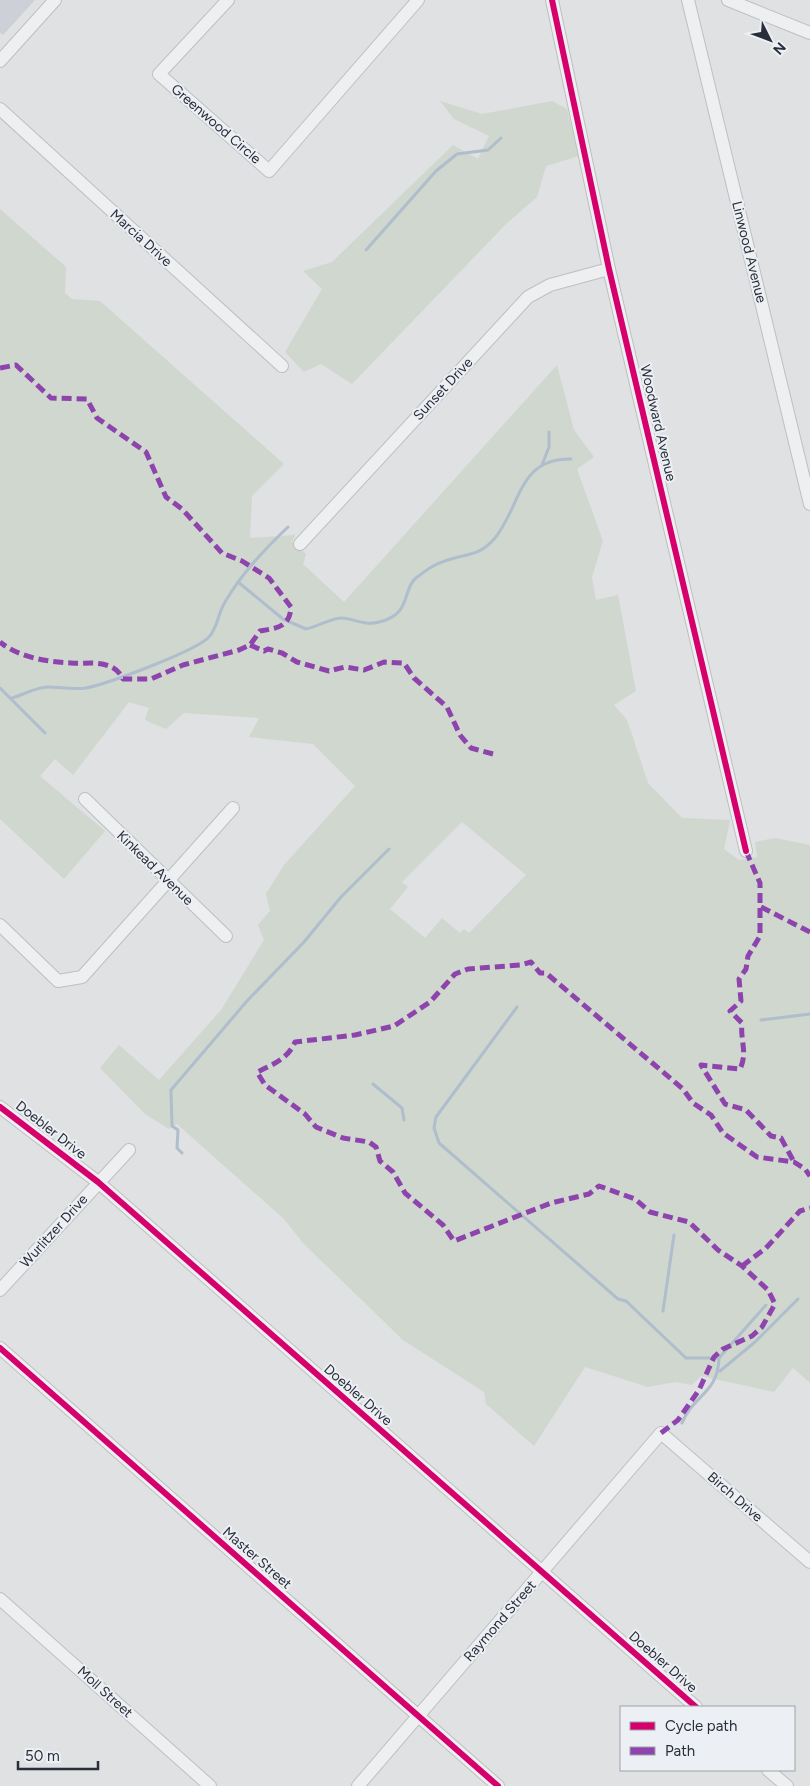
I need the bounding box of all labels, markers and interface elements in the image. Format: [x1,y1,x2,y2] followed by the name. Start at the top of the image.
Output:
[745,15,795,65] north arrow
[769,39,789,58] text: N
[168,80,265,168] street label: Greenwood Circle
[728,199,770,305] street label: Linwood Avenue
[107,206,176,270] street label: Marcia Drive
[410,354,477,424] street label: Sunset Drive
[636,363,680,483] street label: Woodward Avenue
[113,827,197,909] street label: Kinkead Avenue
[12,1097,90,1163] street label: Doebler Drive
[17,1191,92,1271] street label: Wurlitzer Drive
[320,1361,396,1429] street label: Doebler Drive
[704,1468,766,1526] street label: Birch Drive
[219,1523,295,1593] street label: Master Street
[460,1577,540,1665] street label: Raymond Street
[625,1628,701,1696] street label: Doebler Drive
[74,1663,136,1721] street label: Moll Street
[620,1706,795,1771] legend
[665,1717,737,1735] text: Cycle path
[18,1738,98,1770] scale bar
[665,1742,695,1760] text: Path
[25,1747,60,1765] text: 50 m

